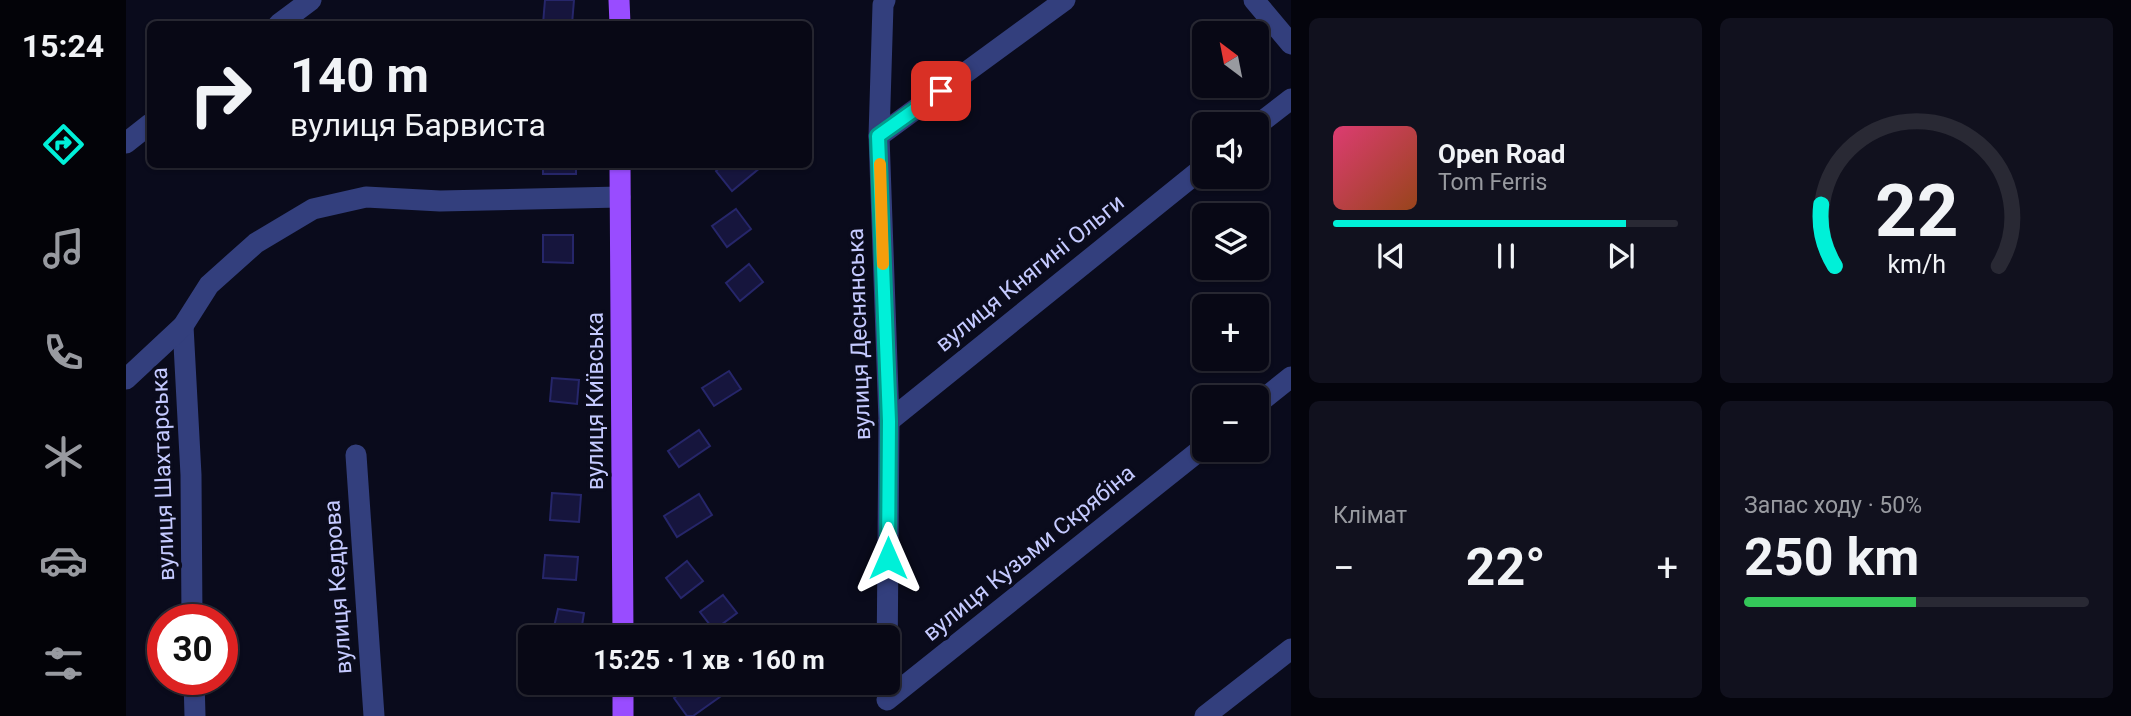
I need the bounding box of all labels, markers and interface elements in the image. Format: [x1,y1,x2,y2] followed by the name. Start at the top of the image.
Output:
[1192,21,1269,98] north arrow
[1192,21,1269,462] map controls
[22,27,104,65] text: 15:24
[290,47,429,104] text: 140 m
[175,49,266,140] icon: right
[911,61,971,121] pin
[922,72,960,110] icon: arrive
[290,106,546,144] text: вулиця Барвиста
[1192,112,1269,189] button: sound
[39,120,88,169] icon: directions
[1438,139,1566,169] text: Open Road
[1438,169,1547,196] text: Tom Ferris
[1875,169,1958,255] text: 22
[930,189,1130,357] street label: вулиця Княгині Ольги
[1192,203,1269,280] button: layers
[39,224,88,273] icon: music
[842,227,876,441] street label: вулиця Деснянська
[1372,237,1410,275] icon: previous
[1487,237,1525,275] icon: pause
[1602,237,1640,275] icon: next
[1887,250,1946,279] text: km/h
[1192,294,1269,371] button: +
[582,312,609,490] street label: вулиця Київська
[39,328,88,377] icon: phone
[146,367,180,581] street label: вулиця Шахтарська
[1192,385,1269,462] button: −
[39,432,88,481] icon: climate
[918,459,1140,647] street label: вулиця Кузьми Скрябіна
[1744,492,1922,519] text: Запас ходу · 50%
[318,499,358,675] street label: вулиця Кедрова
[1333,502,1407,529] text: Клімат
[851,521,925,595] position arrow
[1744,527,1919,588] text: 250 km
[39,536,88,585] icon: car
[1466,537,1546,598] text: 22°
[1333,546,1355,590] text: −
[1656,546,1678,590] text: +
[147,604,238,695] speed limit sign: 30
[39,639,88,688] icon: filters
[593,645,825,675] text: 15:25 · 1 хв · 160 m

